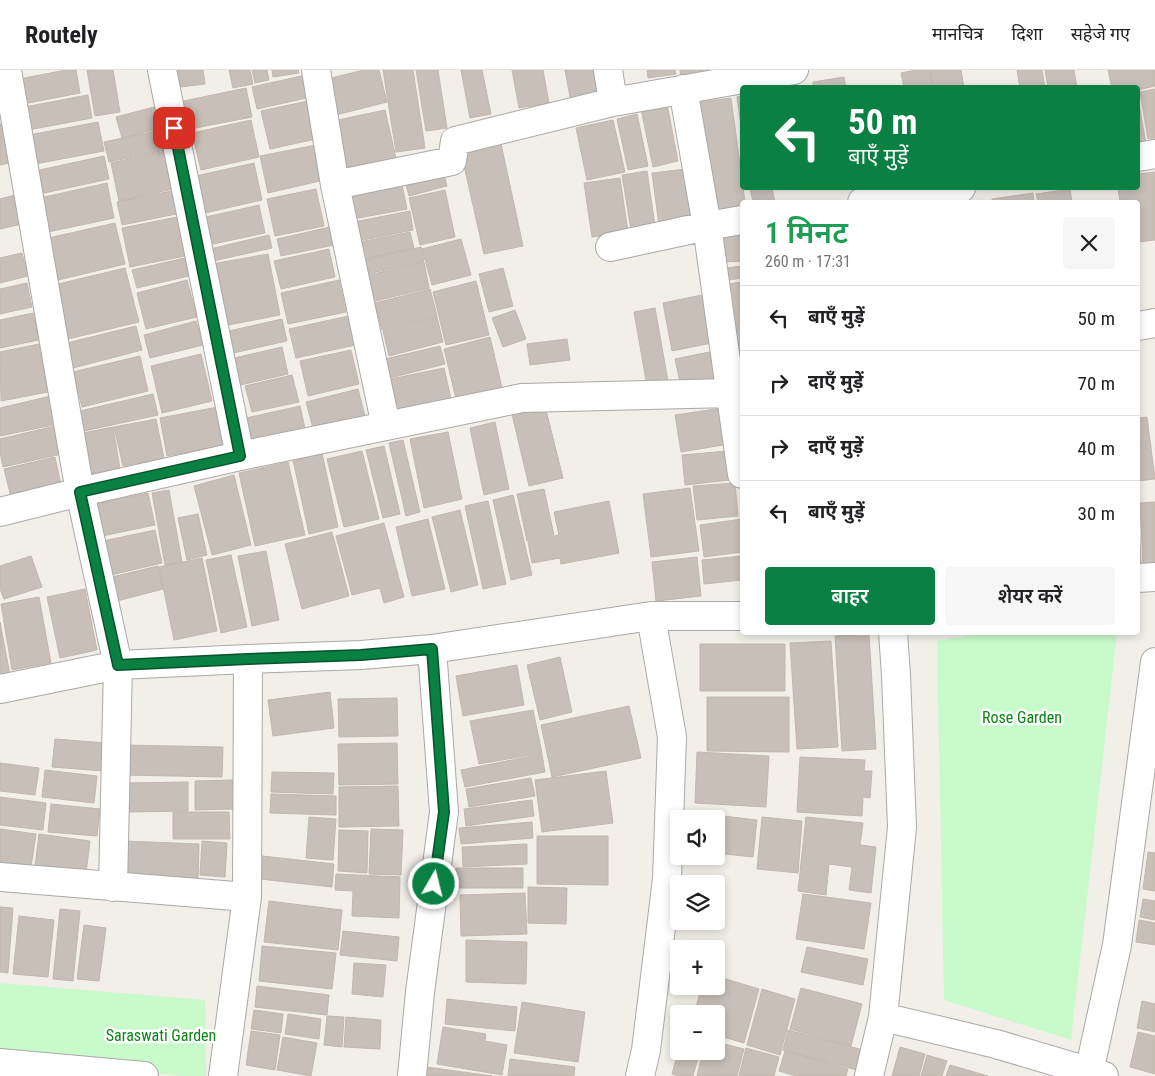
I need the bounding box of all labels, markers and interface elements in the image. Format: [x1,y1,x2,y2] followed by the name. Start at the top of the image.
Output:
[25,21,98,49] text: Routely
[932,23,984,44] text: मानचित्र
[1012,23,1043,44] text: दिशा
[1071,23,1130,44] text: सहेजे गए
[848,102,917,143] text: 50 m
[765,105,830,170] icon: left
[153,107,195,149] pin
[160,114,188,142] icon: arrive
[848,144,908,169] text: बाएँ मुड़ें
[765,215,848,250] text: 1 मिनट
[1063,217,1115,269] button: close
[765,252,851,271] text: 260 m · 17:31
[765,304,793,332] icon: left
[808,305,864,328] text: बाएँ मुड़ें
[1078,307,1115,330] text: 50 m
[765,369,793,397] icon: right
[808,370,863,393] text: दाएँ मुड़ें
[1078,372,1115,395] text: 70 m
[765,434,793,462] icon: right
[808,435,863,458] text: दाएँ मुड़ें
[1078,437,1115,460] text: 40 m
[765,499,793,527] icon: left
[808,500,864,523] text: बाएँ मुड़ें
[1078,502,1115,525] text: 30 m
[765,567,935,625] button: बाहर
[945,567,1115,625] button: शेयर करें
[982,708,1062,727] park label: Rose Garden
[670,810,725,1060] map controls
[670,810,725,865] button: sound
[407,857,459,909] position arrow
[670,875,725,930] button: layers
[670,940,725,995] button: +
[670,1005,725,1060] button: −
[106,1026,216,1045] park label: Saraswati Garden

